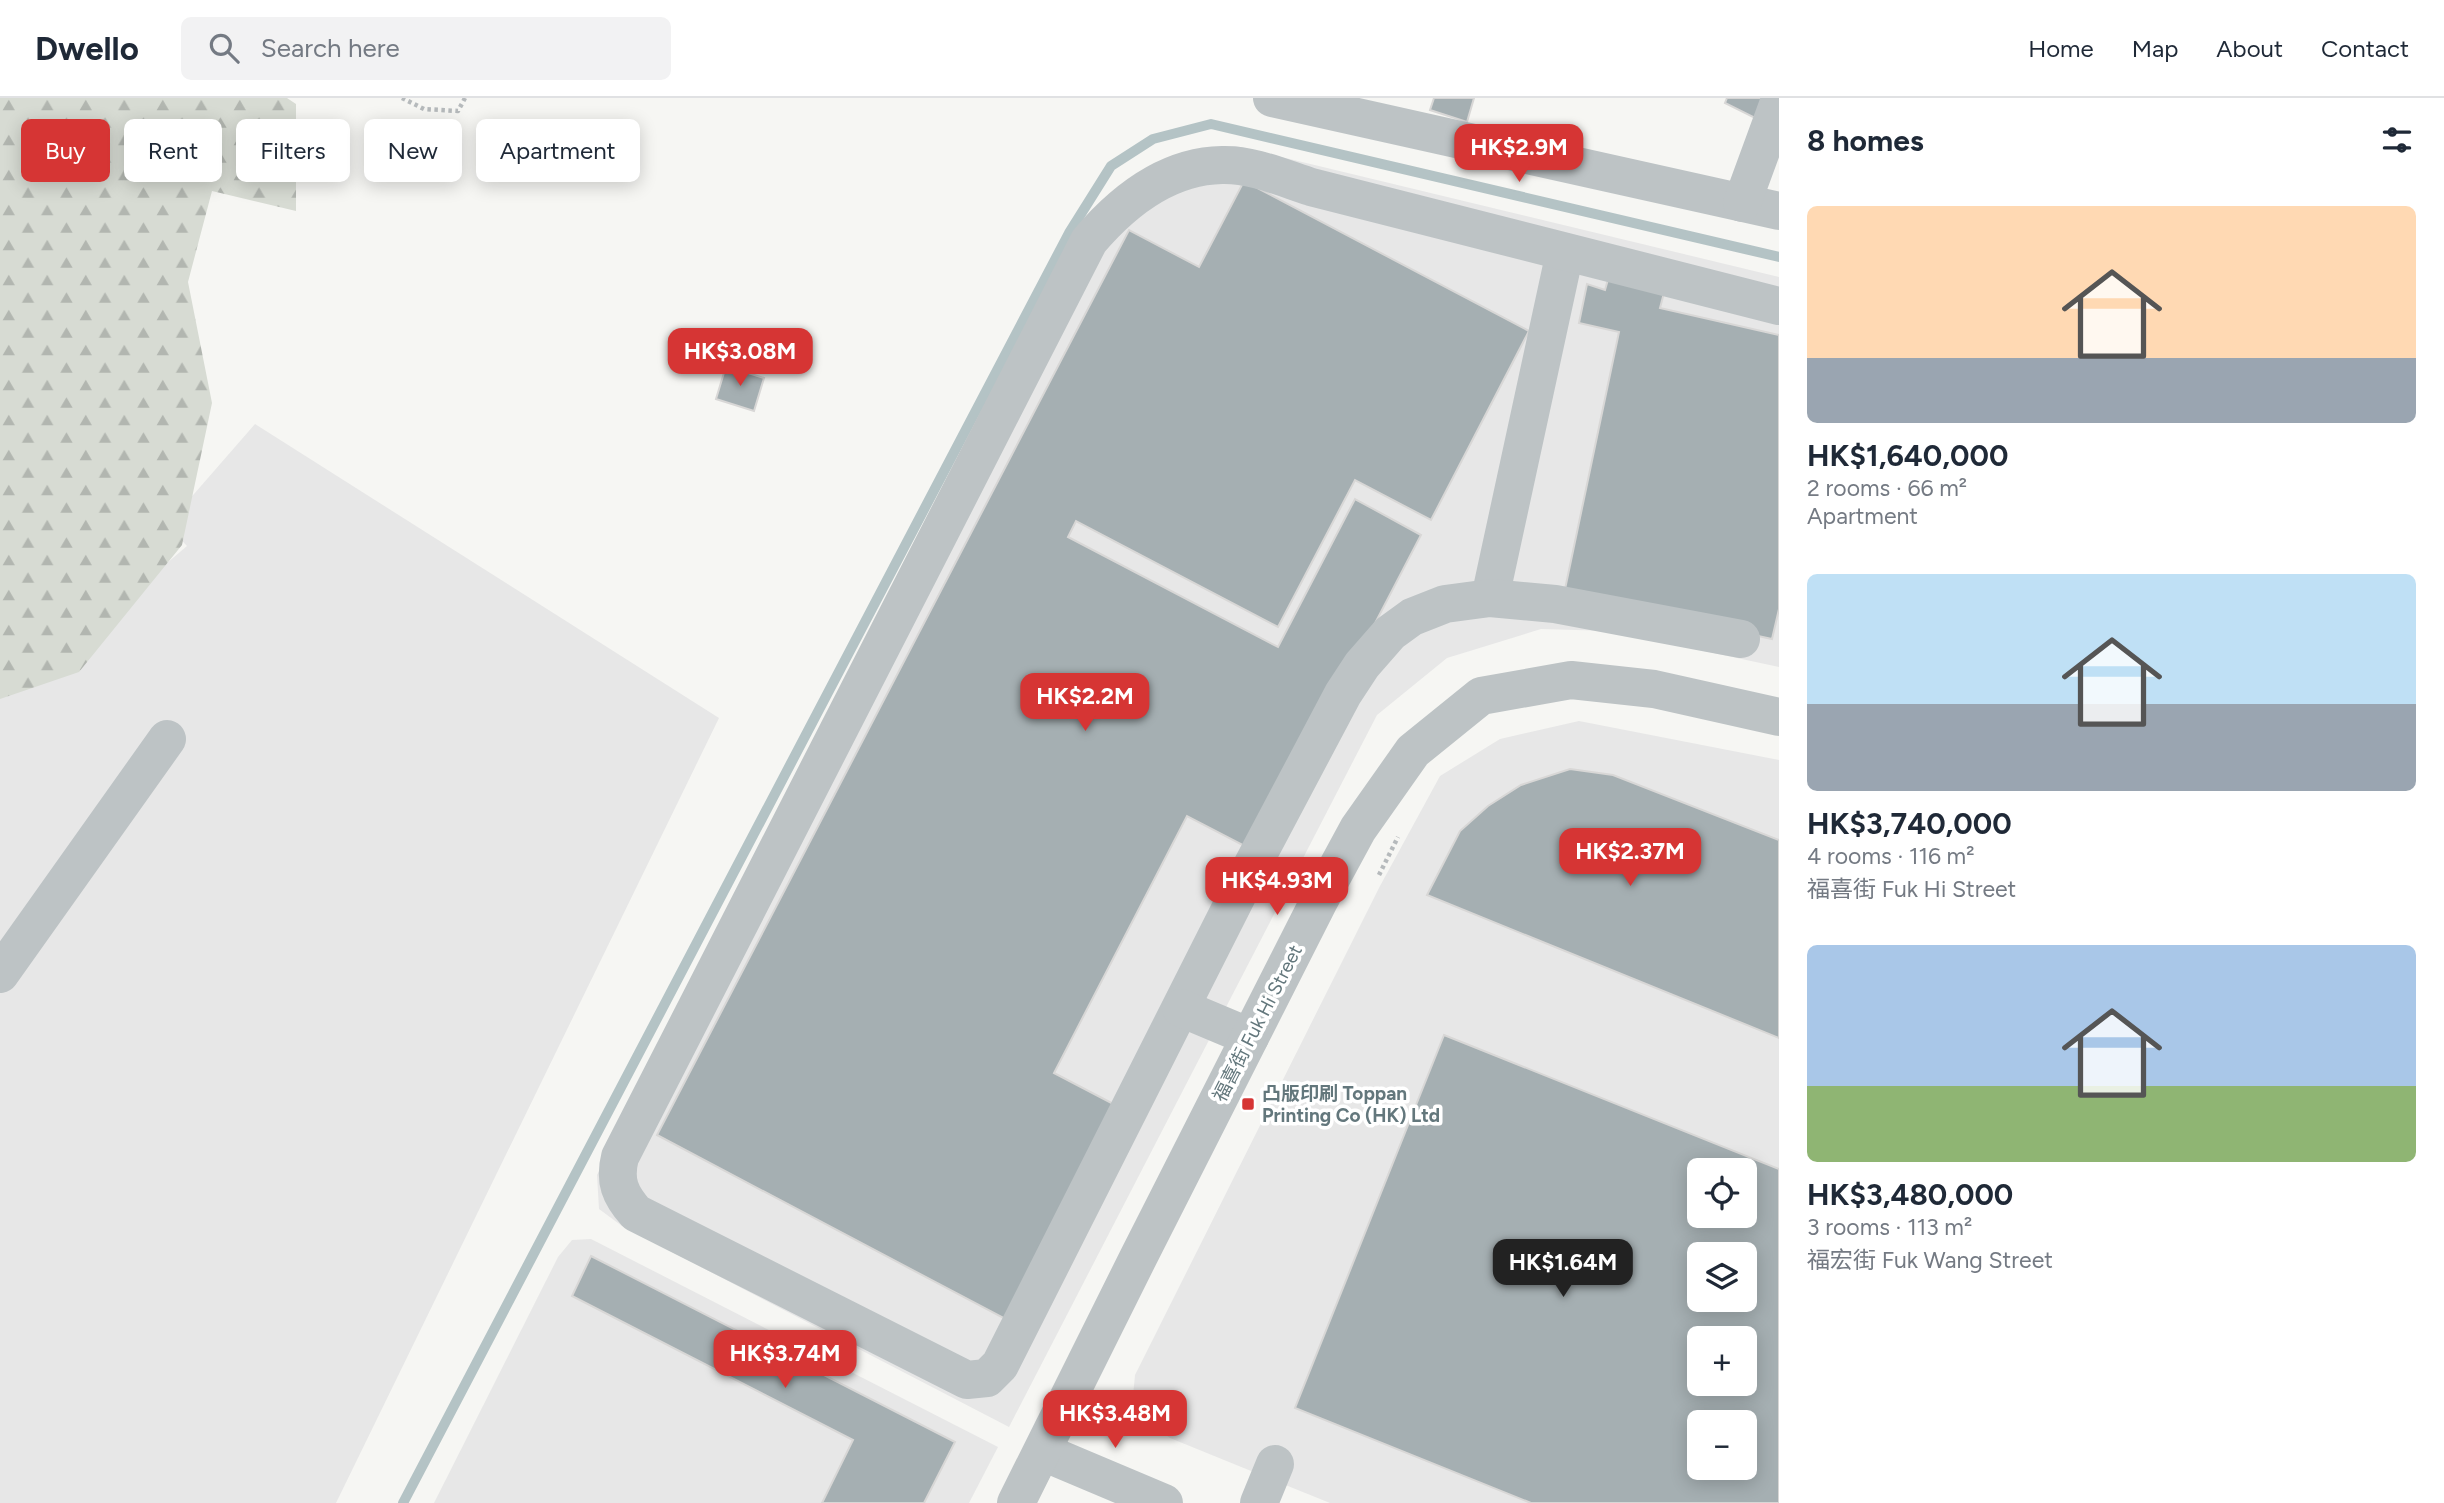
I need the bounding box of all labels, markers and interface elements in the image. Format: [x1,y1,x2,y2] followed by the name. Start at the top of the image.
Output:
[181,17,671,80] search box
[35,29,139,68] text: Dwello
[205,29,243,67] icon: search
[261,32,400,64] text: Search here
[2028,34,2094,63] text: Home
[2132,34,2178,63] text: Map
[2216,34,2283,63] text: About
[2321,34,2409,63] text: Contact
[21,119,110,182] chip: Buy
[124,119,222,182] chip: Rent
[236,119,350,182] chip: Filters
[364,119,462,182] chip: New
[476,119,640,182] chip: Apartment
[2378,121,2416,159] icon: filters
[1807,122,1924,159] text: 8 homes
[1454,125,1584,184] pin: HK$2.9M
[1470,133,1568,161] text: HK$2.9M
[2049,251,2175,377] icon: home
[668,328,812,388] pin: HK$3.08M
[684,337,796,365] text: HK$3.08M
[1807,437,2008,474] text: HK$1,640,000
[1807,474,1967,502] text: 2 rooms · 66 m²
[1807,502,1918,530] text: Apartment
[2049,619,2175,745] icon: home
[1020,674,1150,733] pin: HK$2.2M
[1036,682,1134,710] text: HK$2.2M
[1807,805,2012,842] text: HK$3,740,000
[1558,828,1702,888] pin: HK$2.37M
[1575,837,1685,865] text: HK$2.37M
[1807,842,1975,870] text: 4 rooms · 116 m²
[1205,858,1349,917] pin: HK$4.93M
[1221,866,1333,894] text: HK$4.93M
[1807,875,2016,903] text: 福喜街 Fuk Hi Street
[1208,941,1307,1105] street label: 福喜街 Fuk Hi Street
[2049,990,2175,1116] icon: home
[1262,1082,1440,1127] place label: 凸版印刷 Toppan Printing Co (HK) Ltd
[1240,1096,1256,1112] marker: 凸版印刷 Toppan Printing Co (HK) Ltd
[1687,1158,1757,1480] map controls
[1687,1158,1757,1228] button: locate
[1807,1176,2013,1213] text: HK$3,480,000
[1807,1213,1972,1241] text: 3 rooms · 113 m²
[1491,1240,1635,1299] pin: HK$1.64M
[1687,1242,1757,1312] button: layers
[1807,1246,2053,1274] text: 福宏街 Fuk Wang Street
[1509,1248,1617,1276] text: HK$1.64M
[1687,1326,1757,1396] button: +
[713,1330,857,1390] pin: HK$3.74M
[730,1339,840,1367] text: HK$3.74M
[1043,1390,1187,1450] pin: HK$3.48M
[1059,1399,1171,1427] text: HK$3.48M
[1687,1410,1757,1480] button: −

